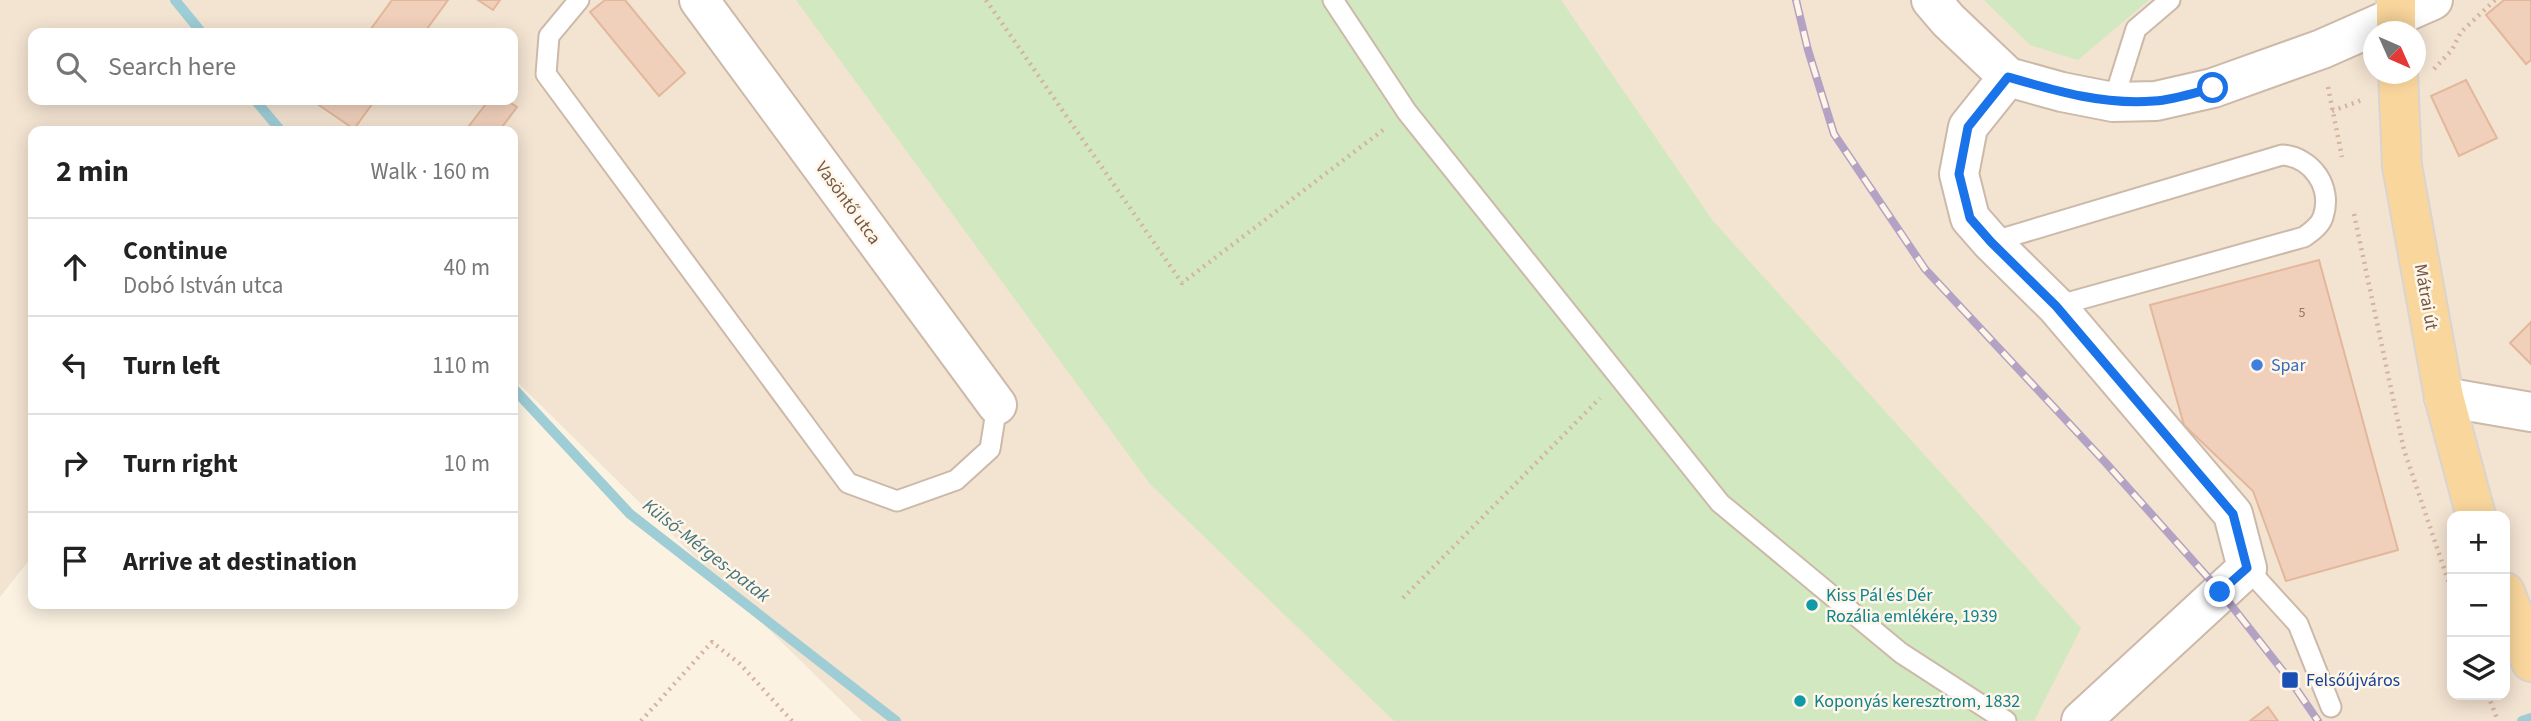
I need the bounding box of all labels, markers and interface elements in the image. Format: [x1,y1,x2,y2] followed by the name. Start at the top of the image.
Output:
[2363,21,2426,84] north arrow
[28,28,518,105] search box
[52,48,90,86] icon: search
[108,48,236,85] text: Search here
[2197,72,2228,103] route start
[56,150,129,193] text: 2 min
[371,155,490,188] text: Walk · 160 m
[809,156,887,250] street label: Vasöntő utca
[123,232,228,269] text: Continue
[56,248,94,286] icon: ahead
[443,251,490,284] text: 40 m
[2408,262,2444,332] street label: Mátrai út
[123,269,283,302] text: Dobó István utca
[2299,303,2306,323] house number: 5
[56,346,94,384] icon: left
[123,347,220,384] text: Turn left
[432,349,490,382] text: 110 m
[2271,353,2306,378] place label: Spar
[2249,357,2265,373] marker: Spar
[56,444,94,482] icon: right
[123,445,238,482] text: Turn right
[443,447,490,480] text: 10 m
[637,493,776,610] water label: Külső-Mérges-patak
[2447,511,2510,700] map controls
[2447,511,2510,574] button: +
[56,542,94,580] icon: arrive
[123,543,357,580] text: Arrive at destination
[2447,574,2510,637] button: −
[2204,576,2235,607] route end
[1826,583,1998,629] place label: Kiss Pál és Dér Rozália emlékére, 1939
[1804,597,1820,613] marker: Kiss Pál és Dér Rozália emlékére, 1939
[2447,637,2510,700] button: layers
[2306,668,2400,693] place label: Felsőújváros
[2280,670,2300,690] marker: Felsőújváros
[1814,689,2020,714] place label: Koponyás keresztrom, 1832
[1792,693,1808,709] marker: Koponyás keresztrom, 1832

